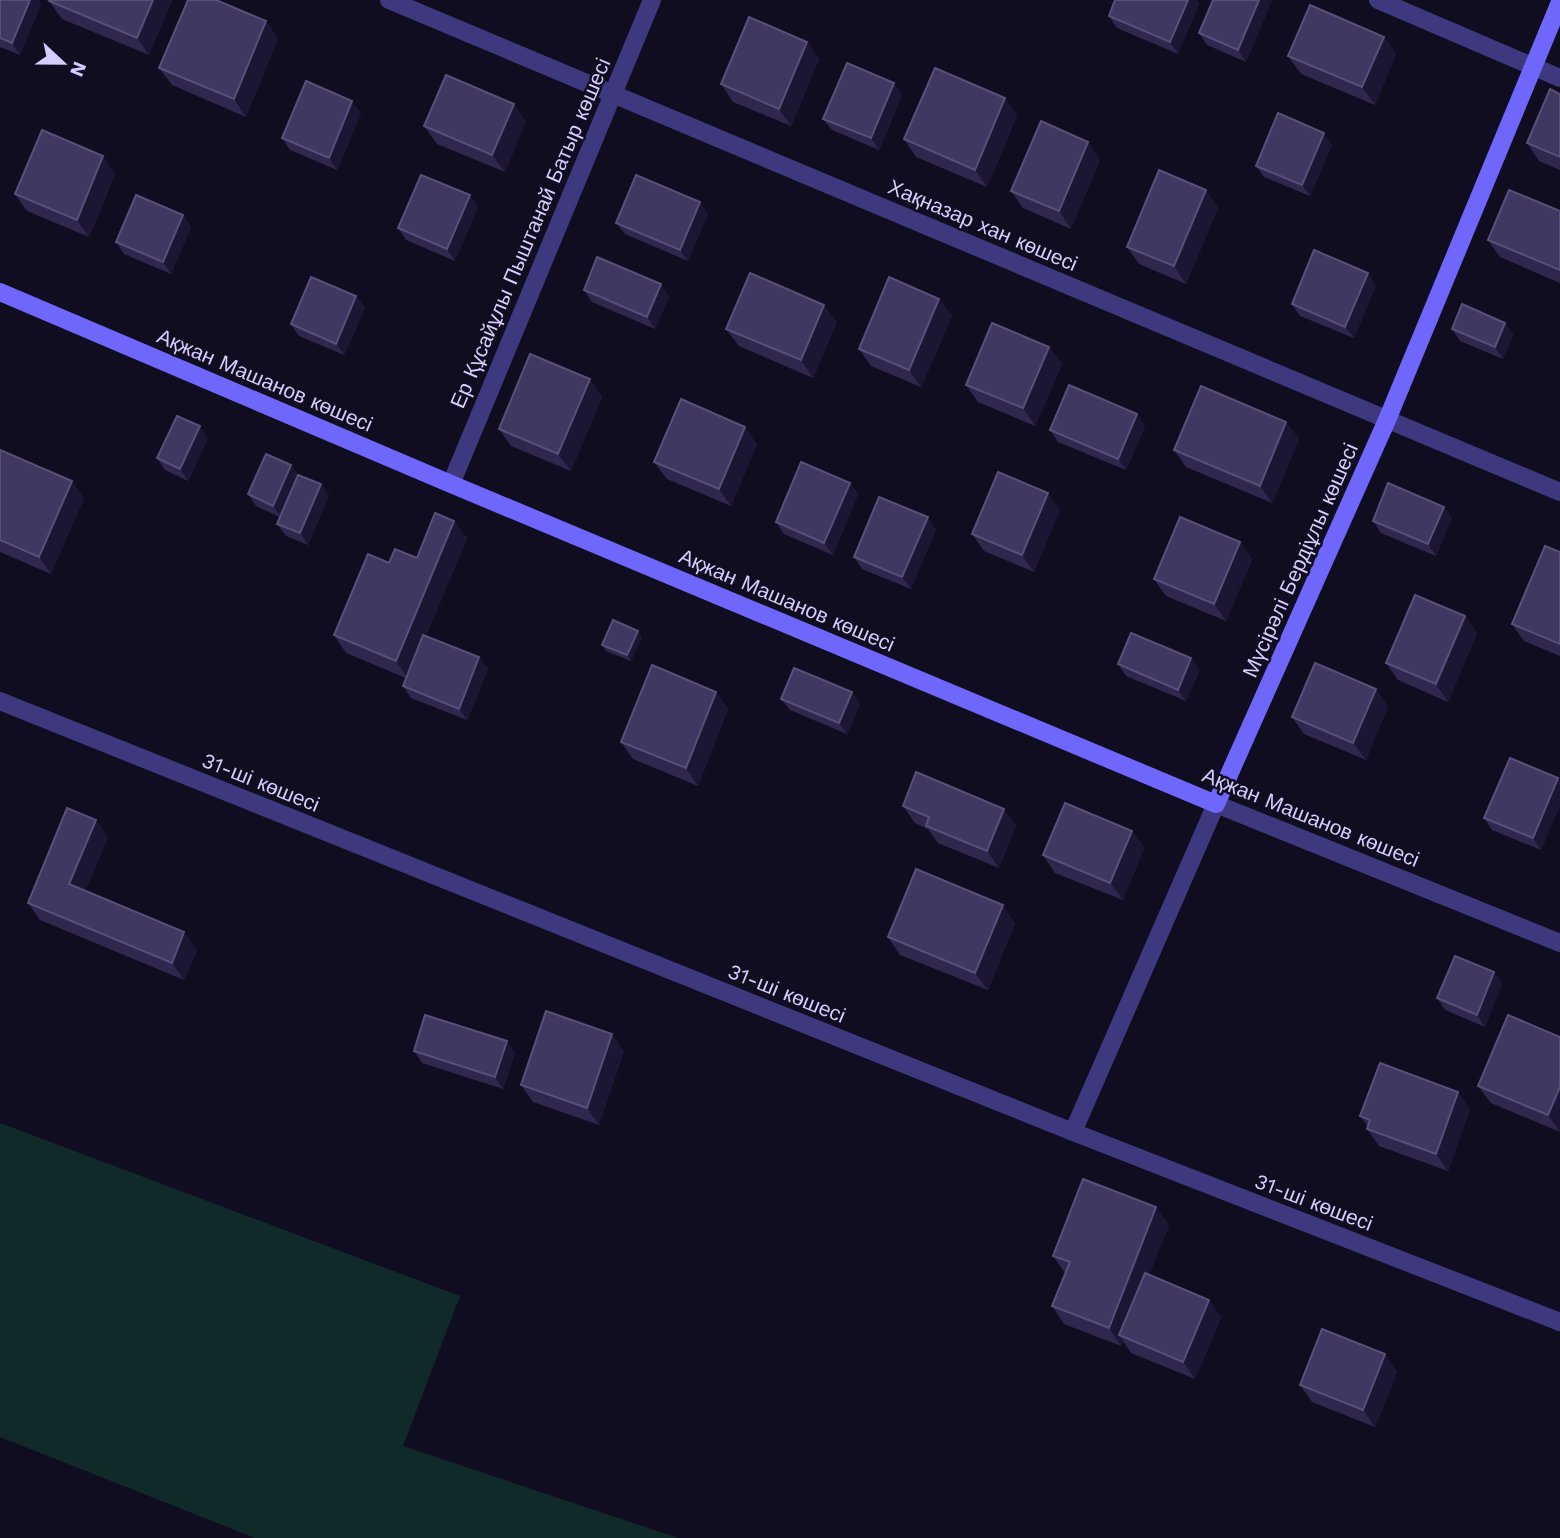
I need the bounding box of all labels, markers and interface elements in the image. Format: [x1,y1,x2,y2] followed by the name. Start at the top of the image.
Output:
[28,28,98,98] north arrow
[445,54,615,412] street label: Ер Құсайұлы Пыштанай Батыр көшесі
[65,58,92,80] text: N
[885,174,1081,276] street label: Хақназар хан көшесі
[153,323,377,437] street label: Ақжан Машанов көшесі
[1237,439,1363,681] street label: Мүсірәлі Бердіұлы көшесі
[675,543,899,657] street label: Ақжан Машанов көшесі
[199,747,323,817] street label: 31-ші көшесі
[1199,762,1423,872] street label: Ақжан Машанов көшесі
[725,958,849,1028] street label: 31-ші көшесі
[1251,1168,1377,1236] street label: 31-ші көшесі

